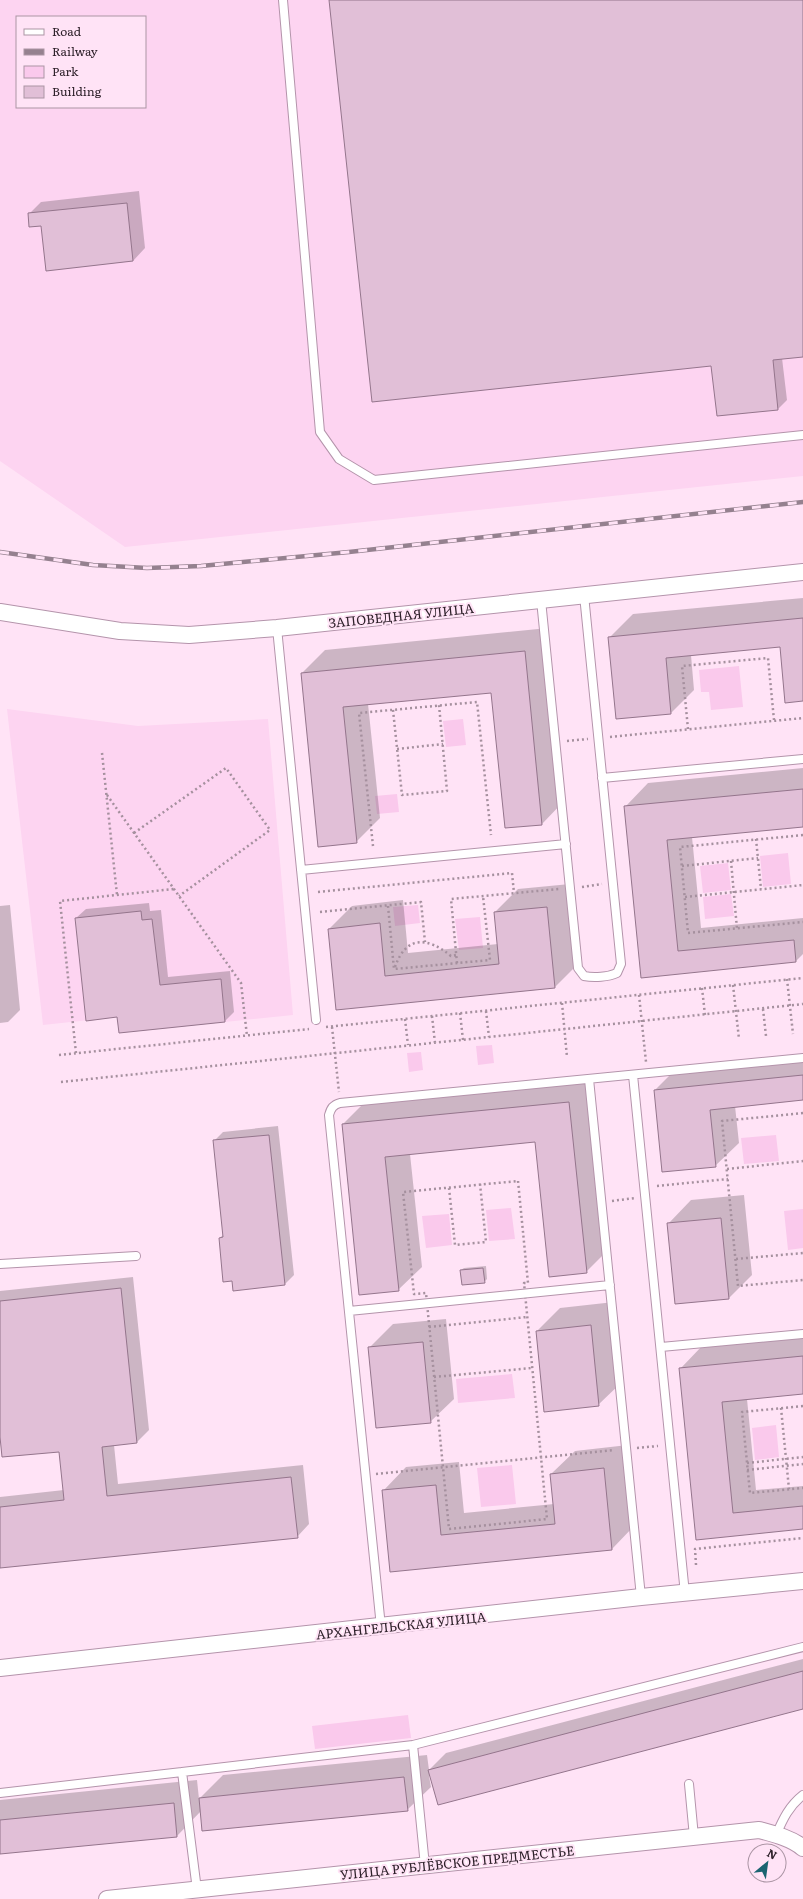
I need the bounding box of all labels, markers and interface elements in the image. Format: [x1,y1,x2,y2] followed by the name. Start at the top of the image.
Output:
[16,16,146,108] legend
[52,22,82,40] text: Road
[52,42,98,60] text: Railway
[52,62,79,80] text: Park
[52,82,102,100] text: Building
[327,598,475,632] street label: ЗАПОВЕДНАЯ УЛИЦА
[315,1607,487,1643] street label: АРХАНГЕЛЬСКАЯ УЛИЦА
[339,1840,575,1884] street label: УЛИЦА РУБЛЁВСКОЕ ПРЕДМЕСТЬЕ
[747,1843,787,1883] north arrow
[764,1844,780,1863] text: N

